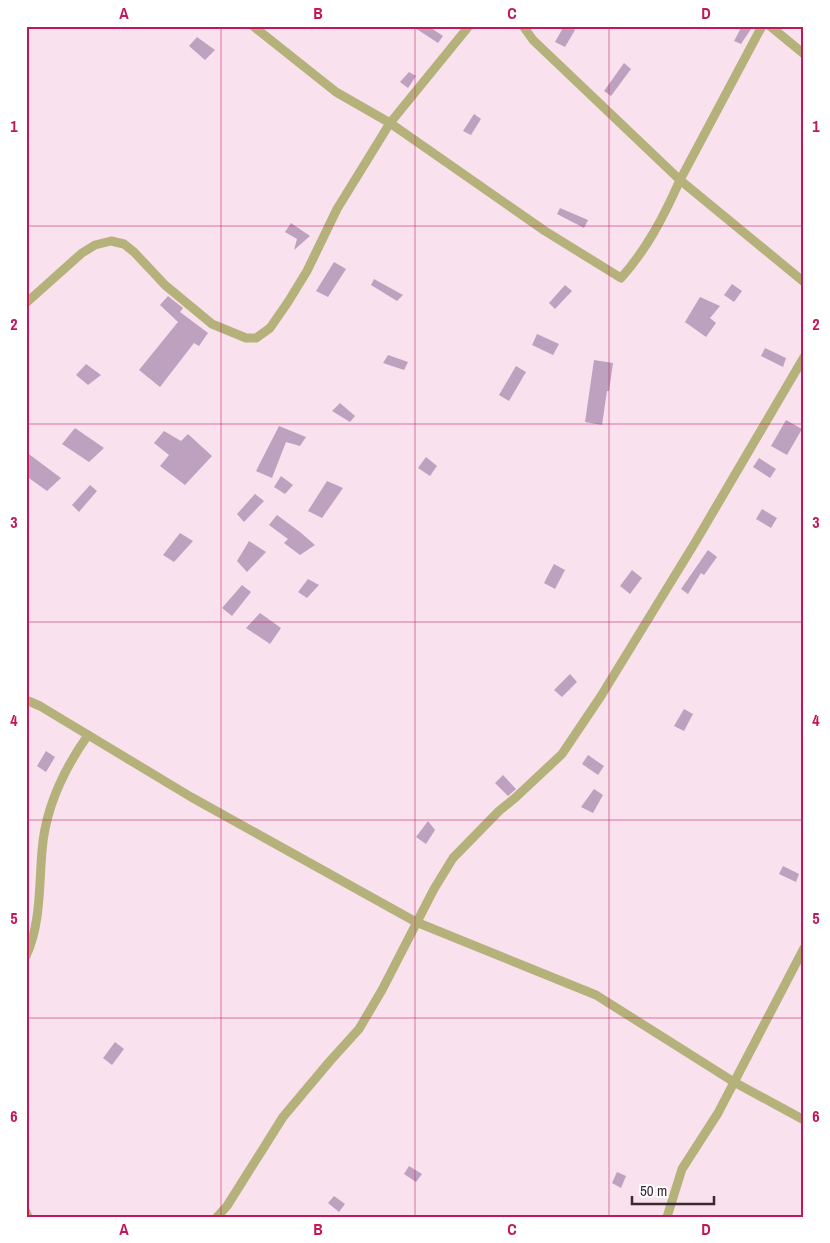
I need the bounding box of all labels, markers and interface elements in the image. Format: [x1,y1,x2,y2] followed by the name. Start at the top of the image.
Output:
[119,2,129,24] text: A
[313,2,323,24] text: B
[507,2,517,24] text: C
[701,2,711,24] text: D
[10,115,18,137] text: 1
[812,115,820,137] text: 1
[10,313,18,335] text: 2
[812,313,820,335] text: 2
[10,511,18,533] text: 3
[812,511,820,533] text: 3
[10,709,18,731] text: 4
[812,709,820,731] text: 4
[10,907,18,929] text: 5
[812,907,820,929] text: 5
[10,1105,18,1127] text: 6
[812,1105,820,1127] text: 6
[632,1173,715,1205] scale bar
[640,1180,667,1201] text: 50 m
[119,1218,129,1240] text: A
[313,1218,323,1240] text: B
[507,1218,517,1240] text: C
[701,1218,711,1240] text: D

